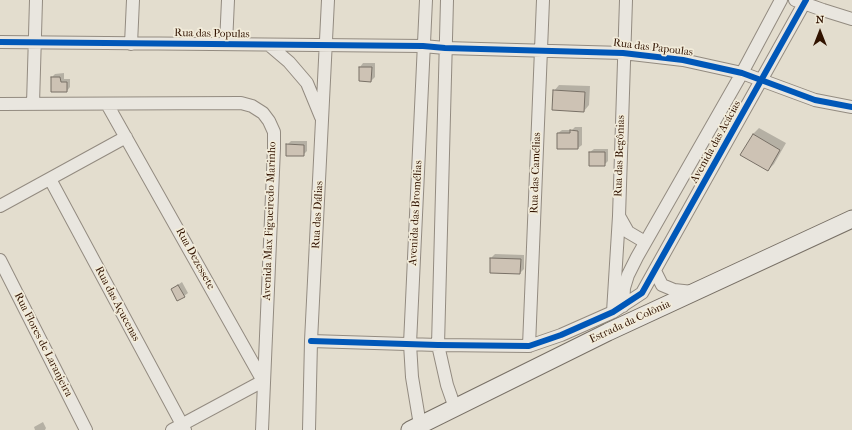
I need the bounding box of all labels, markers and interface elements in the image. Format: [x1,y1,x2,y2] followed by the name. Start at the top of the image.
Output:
[800,12,840,52] north arrow
[816,13,824,26] text: N
[174,27,250,41] street label: Rua das Populas
[612,37,694,59] street label: Rua das Papoulas
[688,98,744,186] street label: Avenida das Acácias
[612,115,628,197] street label: Rua das Begônias
[528,132,544,214] street label: Rua das Camélias
[261,141,279,301] street label: Avenida Max Figueiredo Marinho
[407,160,425,266] street label: Avenida das Bromélias
[310,181,326,249] street label: Rua das Dálias
[173,226,217,292] street label: Rua Dezessete
[92,264,142,344] street label: Rua das Açucenas
[11,291,75,399] street label: Rua Flores de Laranjeira
[588,298,672,346] street label: Estrada da Colônia

